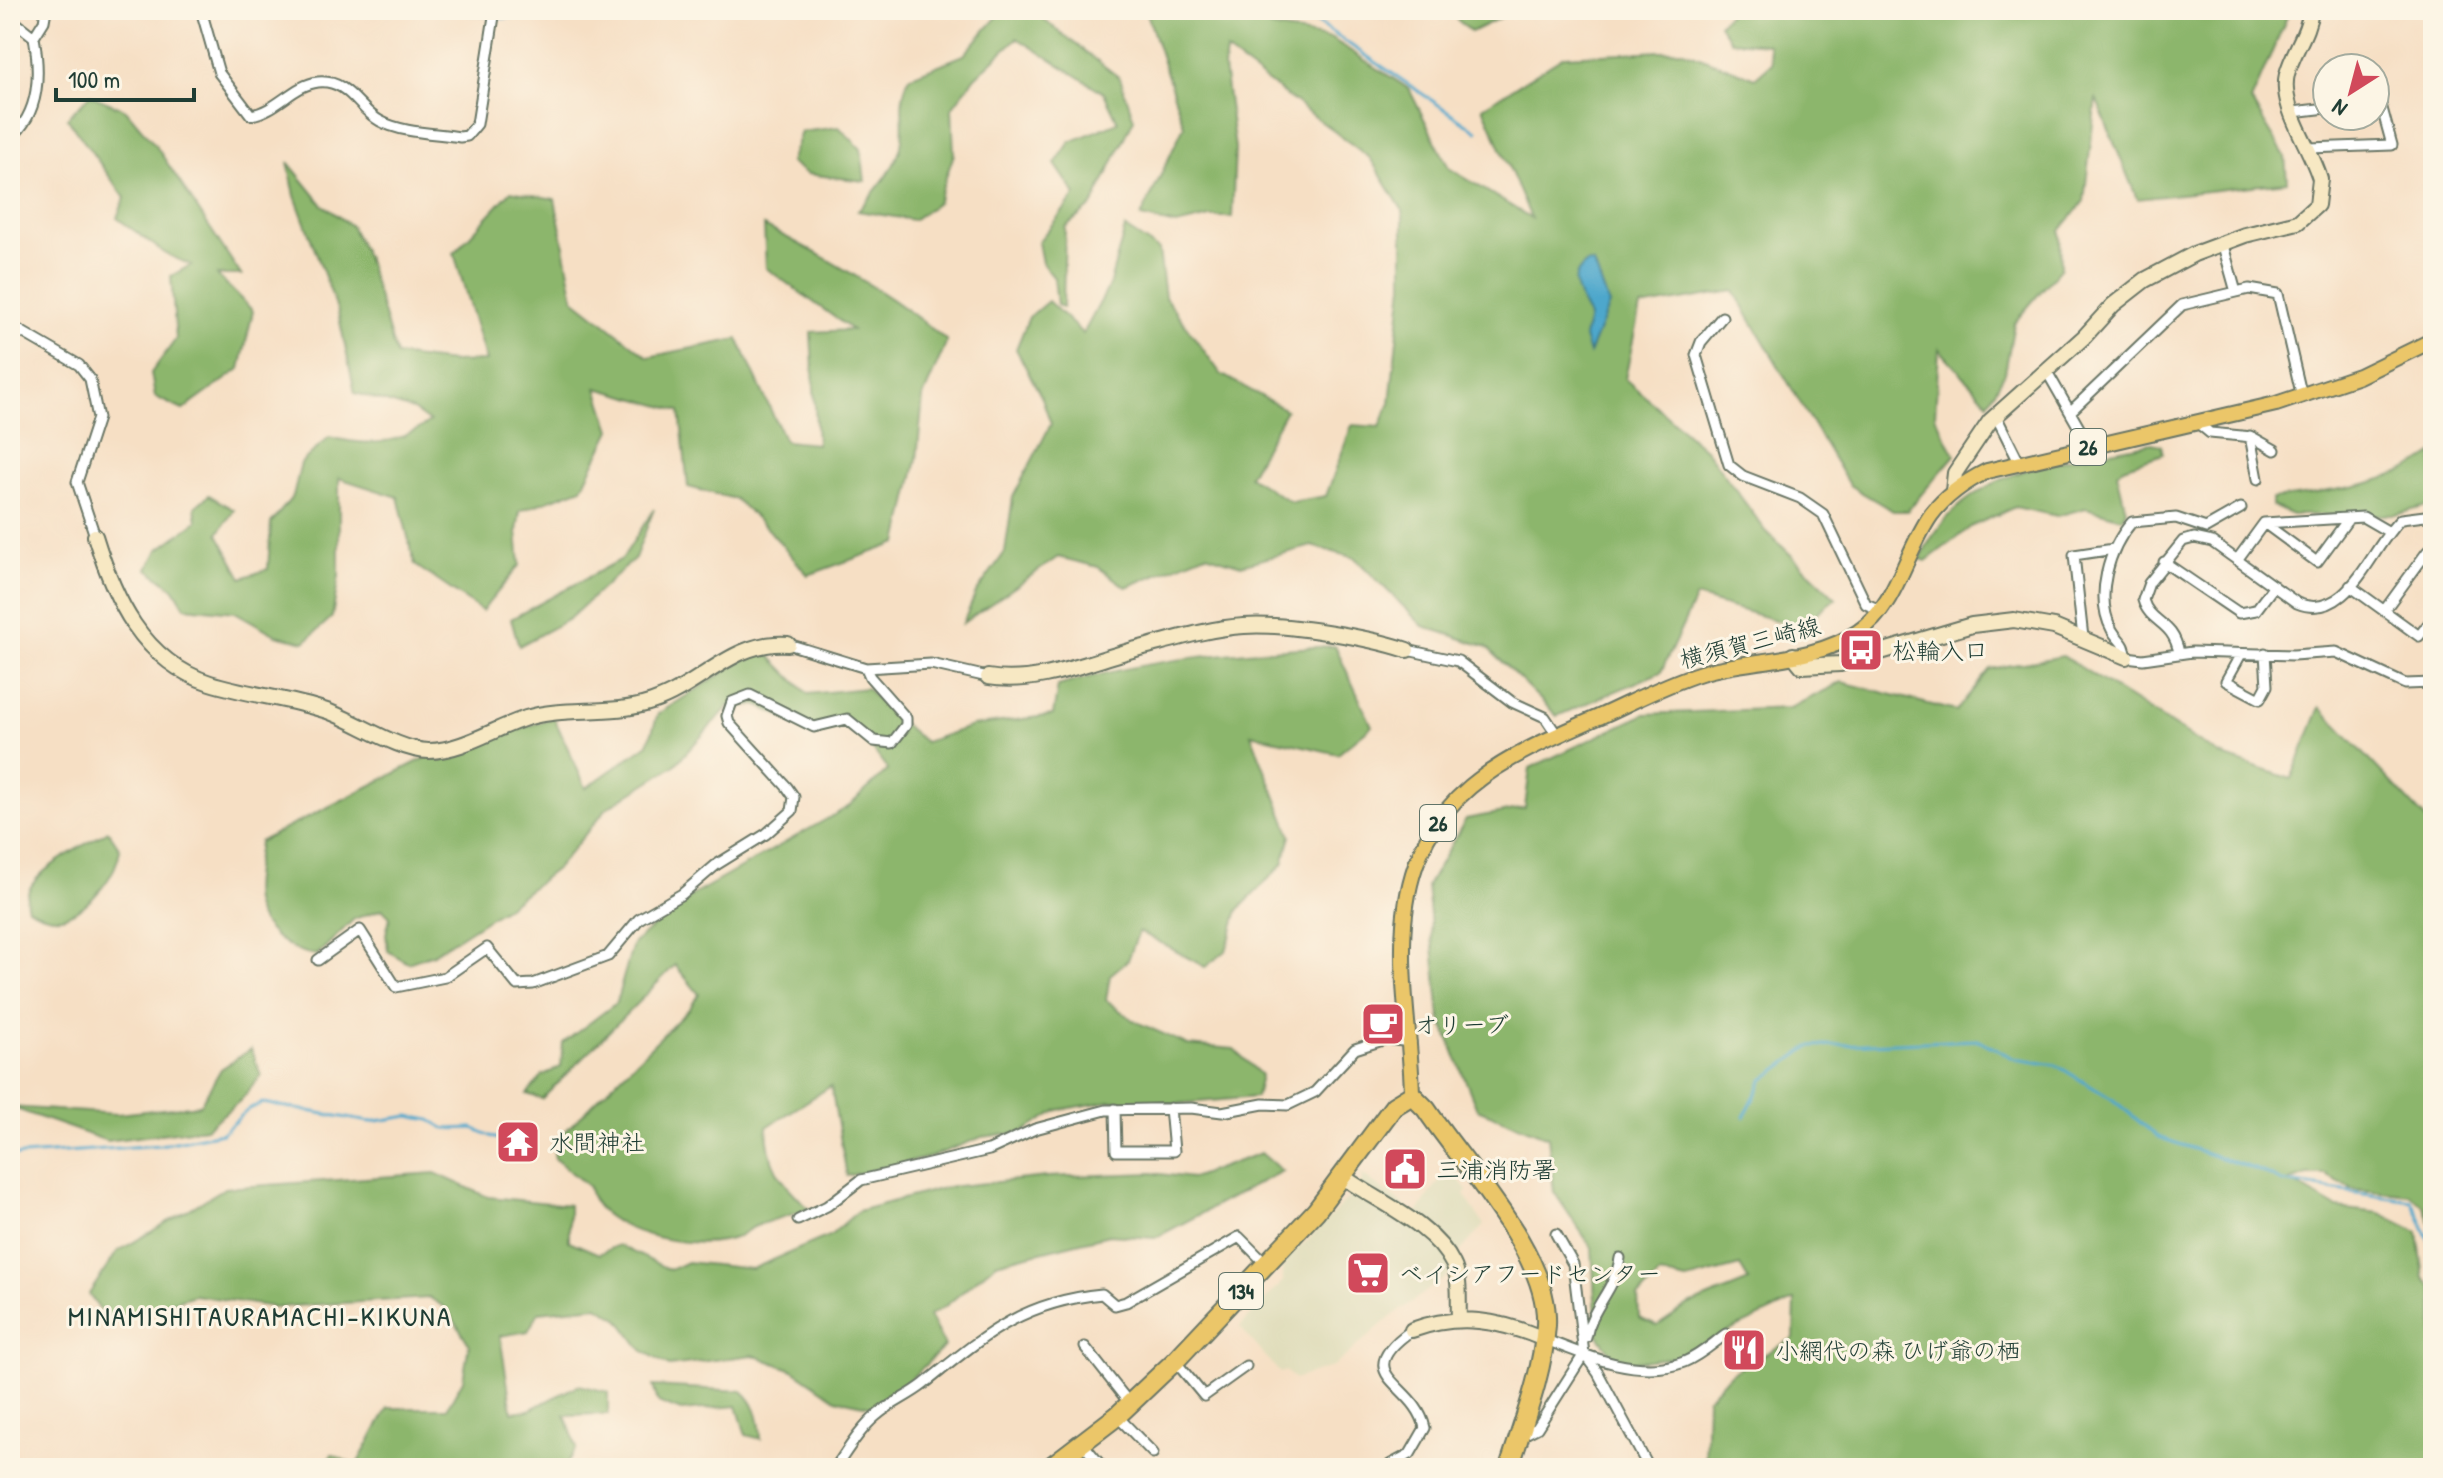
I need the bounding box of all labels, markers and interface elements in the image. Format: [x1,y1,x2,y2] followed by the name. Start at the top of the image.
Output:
[56,52,194,102] scale bar
[2311,52,2391,132] north arrow
[68,63,120,95] text: 100 m
[2325,92,2353,124] text: N
[2070,429,2106,465] road number: 26
[1676,609,1824,675] street label: 横須賀三崎線
[1837,626,1885,674] bus stop icon: 松輪入口
[1892,634,1988,666] place label: 松輪入口
[1420,805,1456,841] road number: 26
[1359,1000,1407,1048] cafe icon: オリーブ
[1414,1008,1509,1040] place label: オリーブ
[494,1118,542,1166] temple icon: 水間神社
[549,1126,645,1158] place label: 水間神社
[1381,1145,1429,1193] public building icon: 三浦消防署
[1436,1153,1556,1185] place label: 三浦消防署
[1344,1249,1392,1297] supermarket icon: ベイシアフードセンター
[1399,1257,1661,1289] place label: ベイシアフードセンター
[1219,1273,1263,1309] road number: 134
[68,1297,452,1335] district label: MINAMISHITAURAMACHI-KIKUNA
[1720,1326,1768,1374] restaurant icon: 小網代の森 ひげ爺の栖
[1775,1334,2021,1366] place label: 小網代の森 ひげ爺の栖

